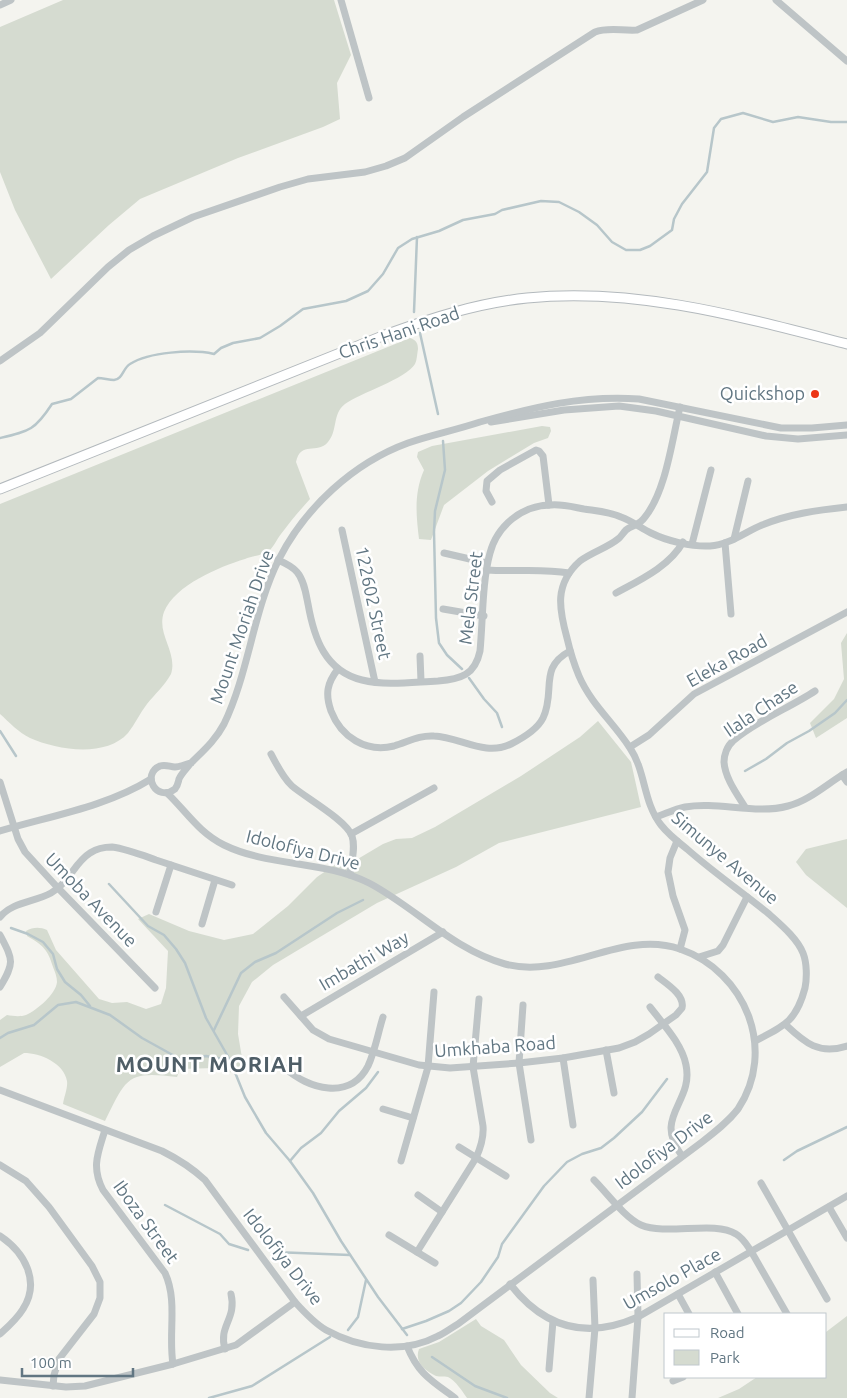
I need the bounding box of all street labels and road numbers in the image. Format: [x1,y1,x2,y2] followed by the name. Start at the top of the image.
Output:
[336,302,462,362] street label: Chris Hani Road
[352,544,396,661] street label: 122602 Street
[205,547,277,706] street label: Mount Moriah Drive
[454,550,486,646] street label: Mela Street
[683,630,770,690] street label: Eleka Road
[720,676,801,740] street label: Ilala Chase
[668,807,783,908] street label: Simunye Avenue
[244,825,362,873] street label: Idolofiya Drive
[42,848,142,950] street label: Umoba Avenue
[315,926,412,994] street label: Imbathi Way
[433,1032,556,1060] street label: Umkhaba Road
[611,1106,716,1192] street label: Idolofiya Drive
[110,1176,184,1267] street label: Iboza Street
[240,1204,328,1309] street label: Idolofiya Drive
[619,1243,724,1313] street label: Umsolo Place

